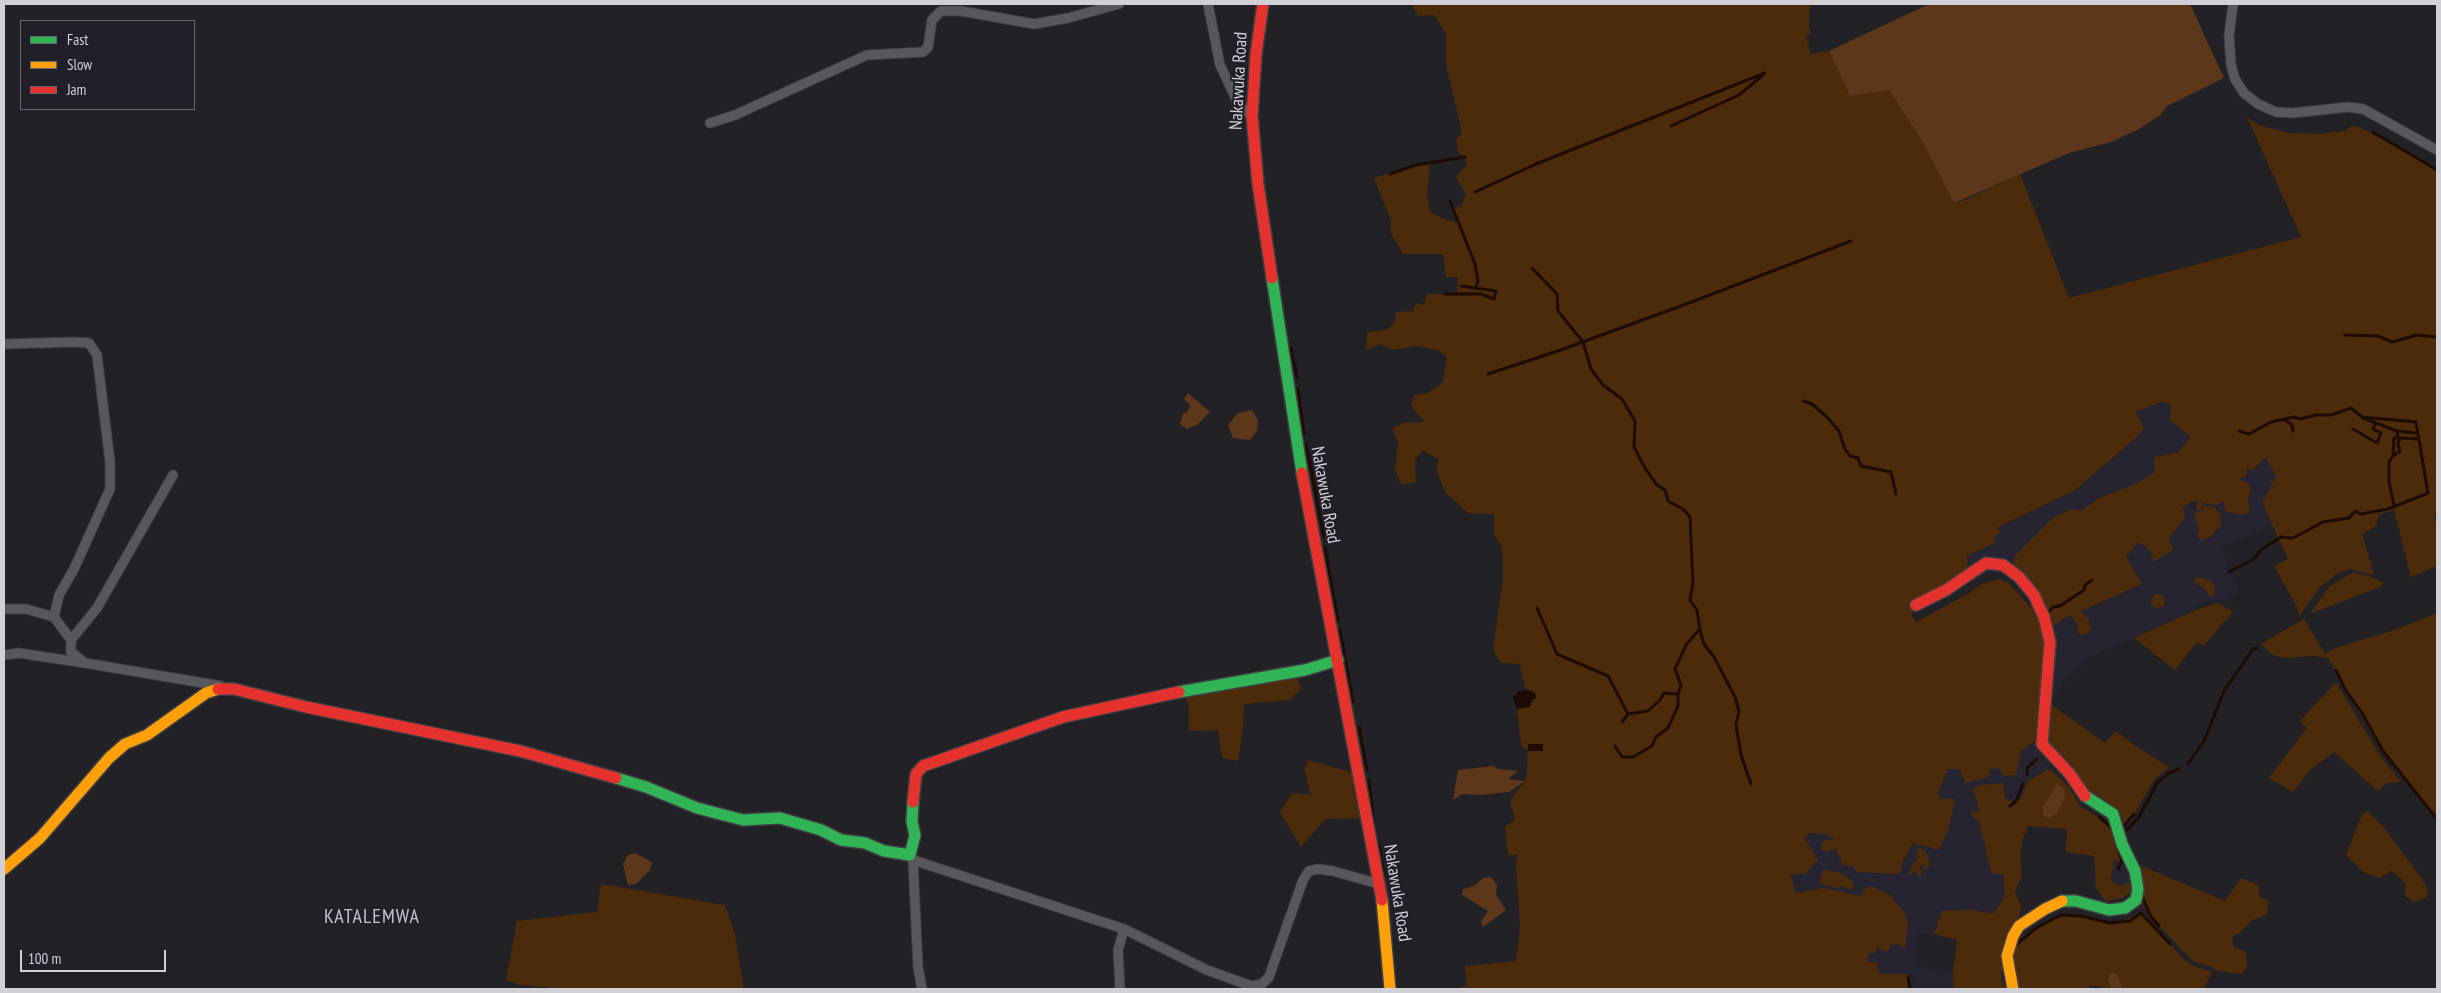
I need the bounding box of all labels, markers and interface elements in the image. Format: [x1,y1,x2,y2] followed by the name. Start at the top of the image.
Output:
[20,20,195,110] legend
[67,30,88,49] text: Fast
[1226,31,1252,131] street label: Nakawuka Road
[67,55,92,74] text: Slow
[67,80,86,99] text: Jam
[1306,445,1344,545] street label: Nakawuka Road
[1379,843,1415,943] street label: Nakawuka Road
[323,905,421,929] district label: KATALEMWA
[22,940,169,972] scale bar
[28,949,61,968] text: 100 m

